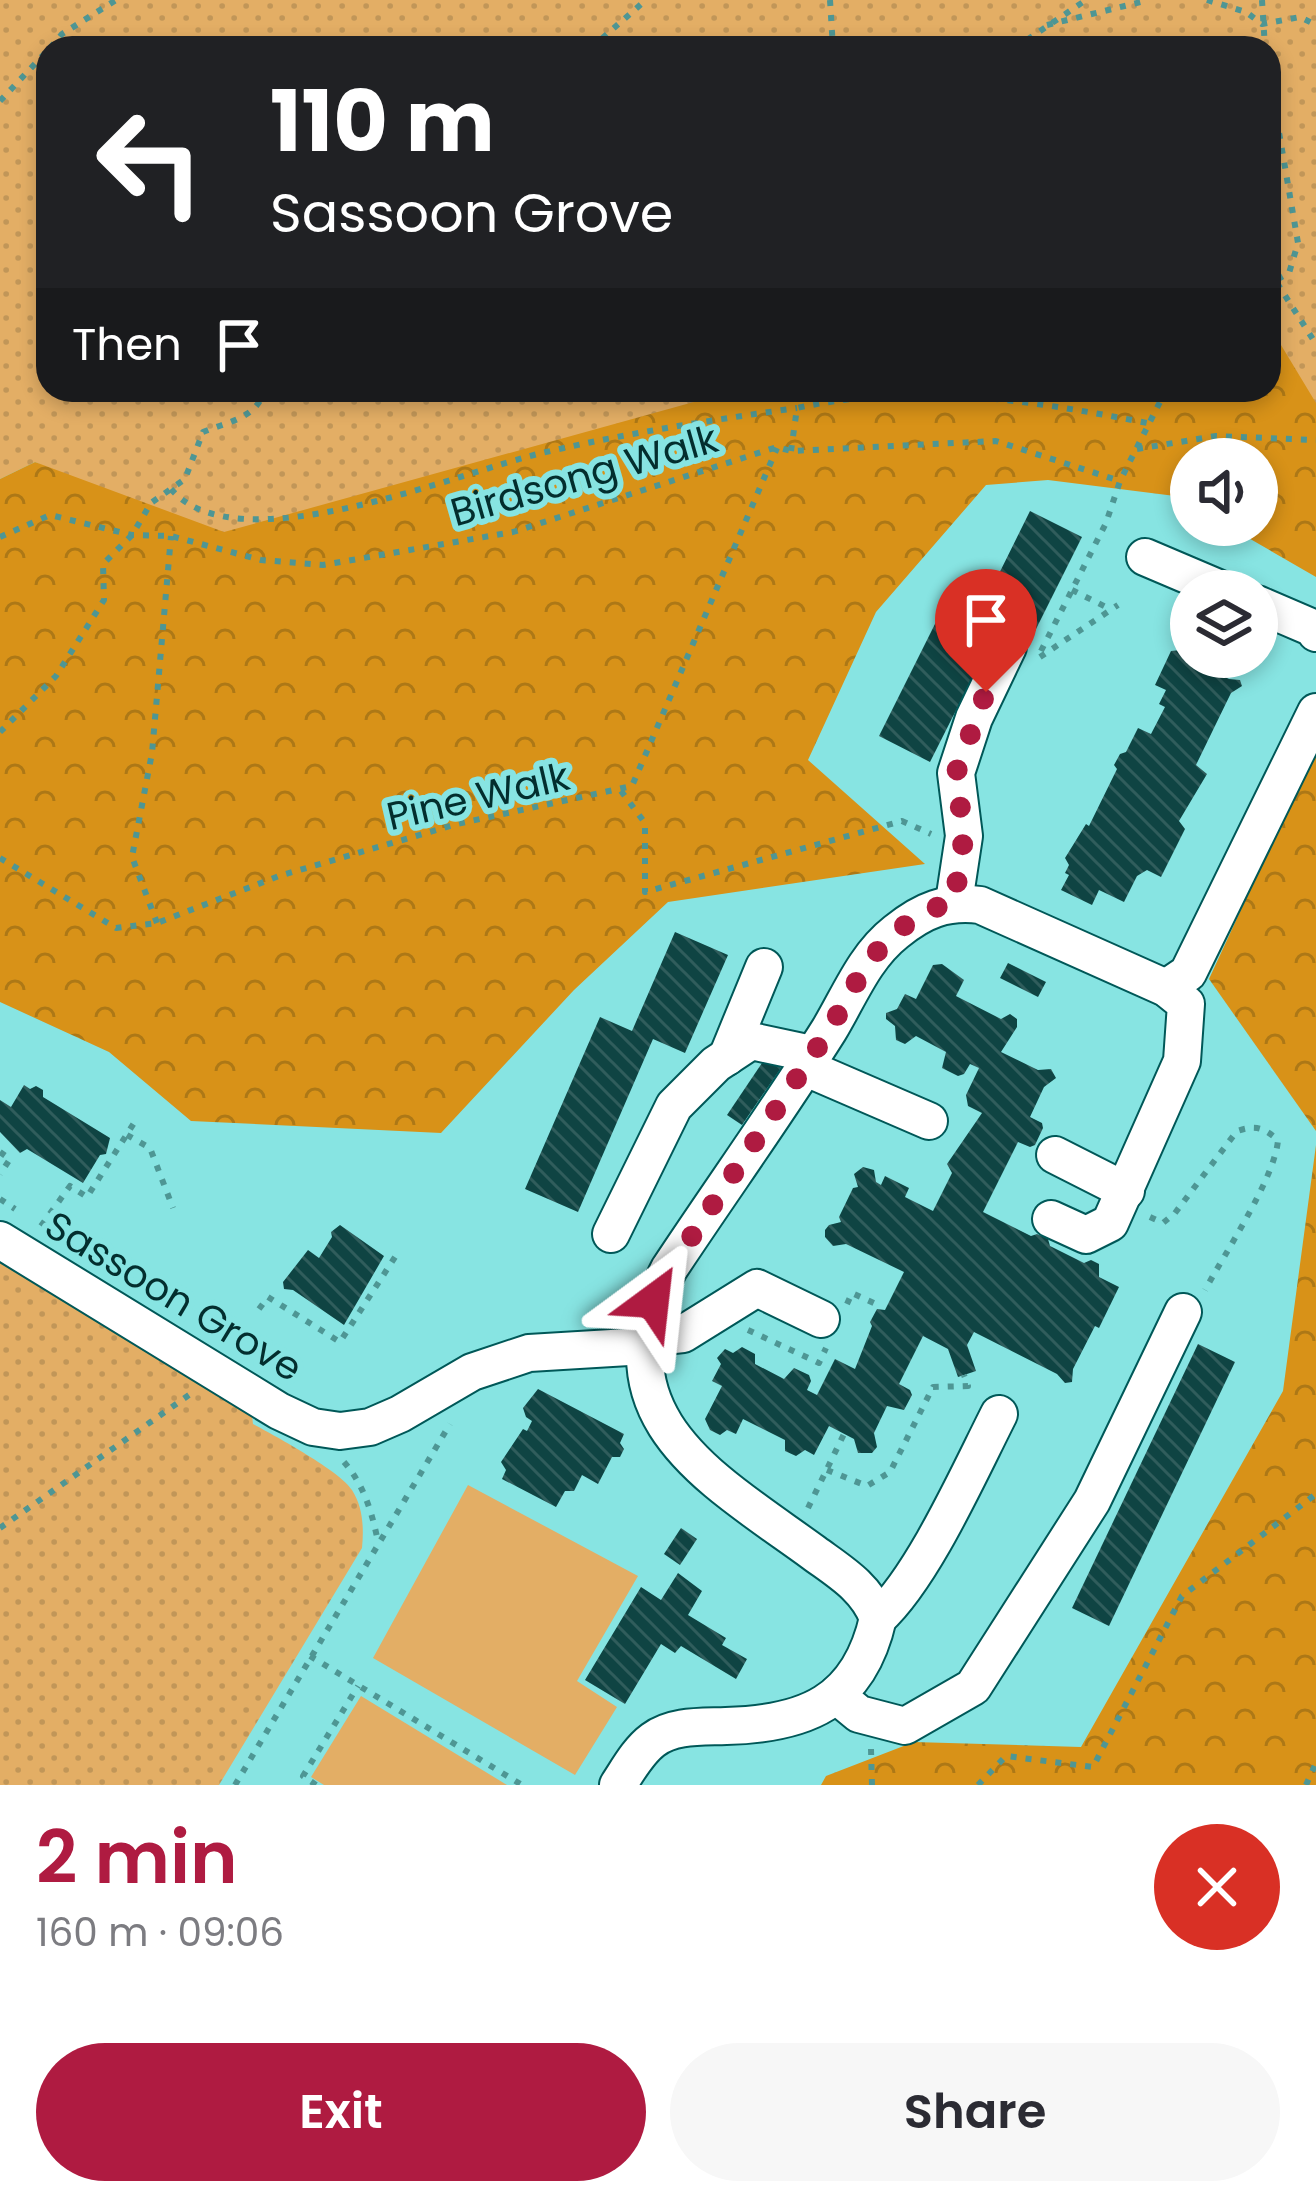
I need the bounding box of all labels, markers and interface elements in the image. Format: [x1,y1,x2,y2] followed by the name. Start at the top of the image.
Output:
[270,63,495,180] text: 110 m
[72,84,228,240] icon: left
[270,175,673,251] text: Sassoon Grove
[206,312,272,378] icon: arrive
[72,313,182,376] text: Then
[444,411,724,540] street label: Birdsong Walk
[1170,438,1278,678] map controls
[1170,438,1278,546] button: sound
[935,569,1037,692] pin
[1170,570,1278,678] button: layers
[953,587,1019,653] icon: arrive
[381,749,575,844] street label: Pine Walk
[35,1198,313,1395] street label: Sassoon Grove
[590,1238,716,1364] position arrow
[36,1807,238,1908] text: 2 min
[1154,1824,1280,1950] button: close
[36,1905,284,1960] text: 160 m · 09:06
[36,2043,646,2181] button: Exit
[670,2043,1280,2181] button: Share

